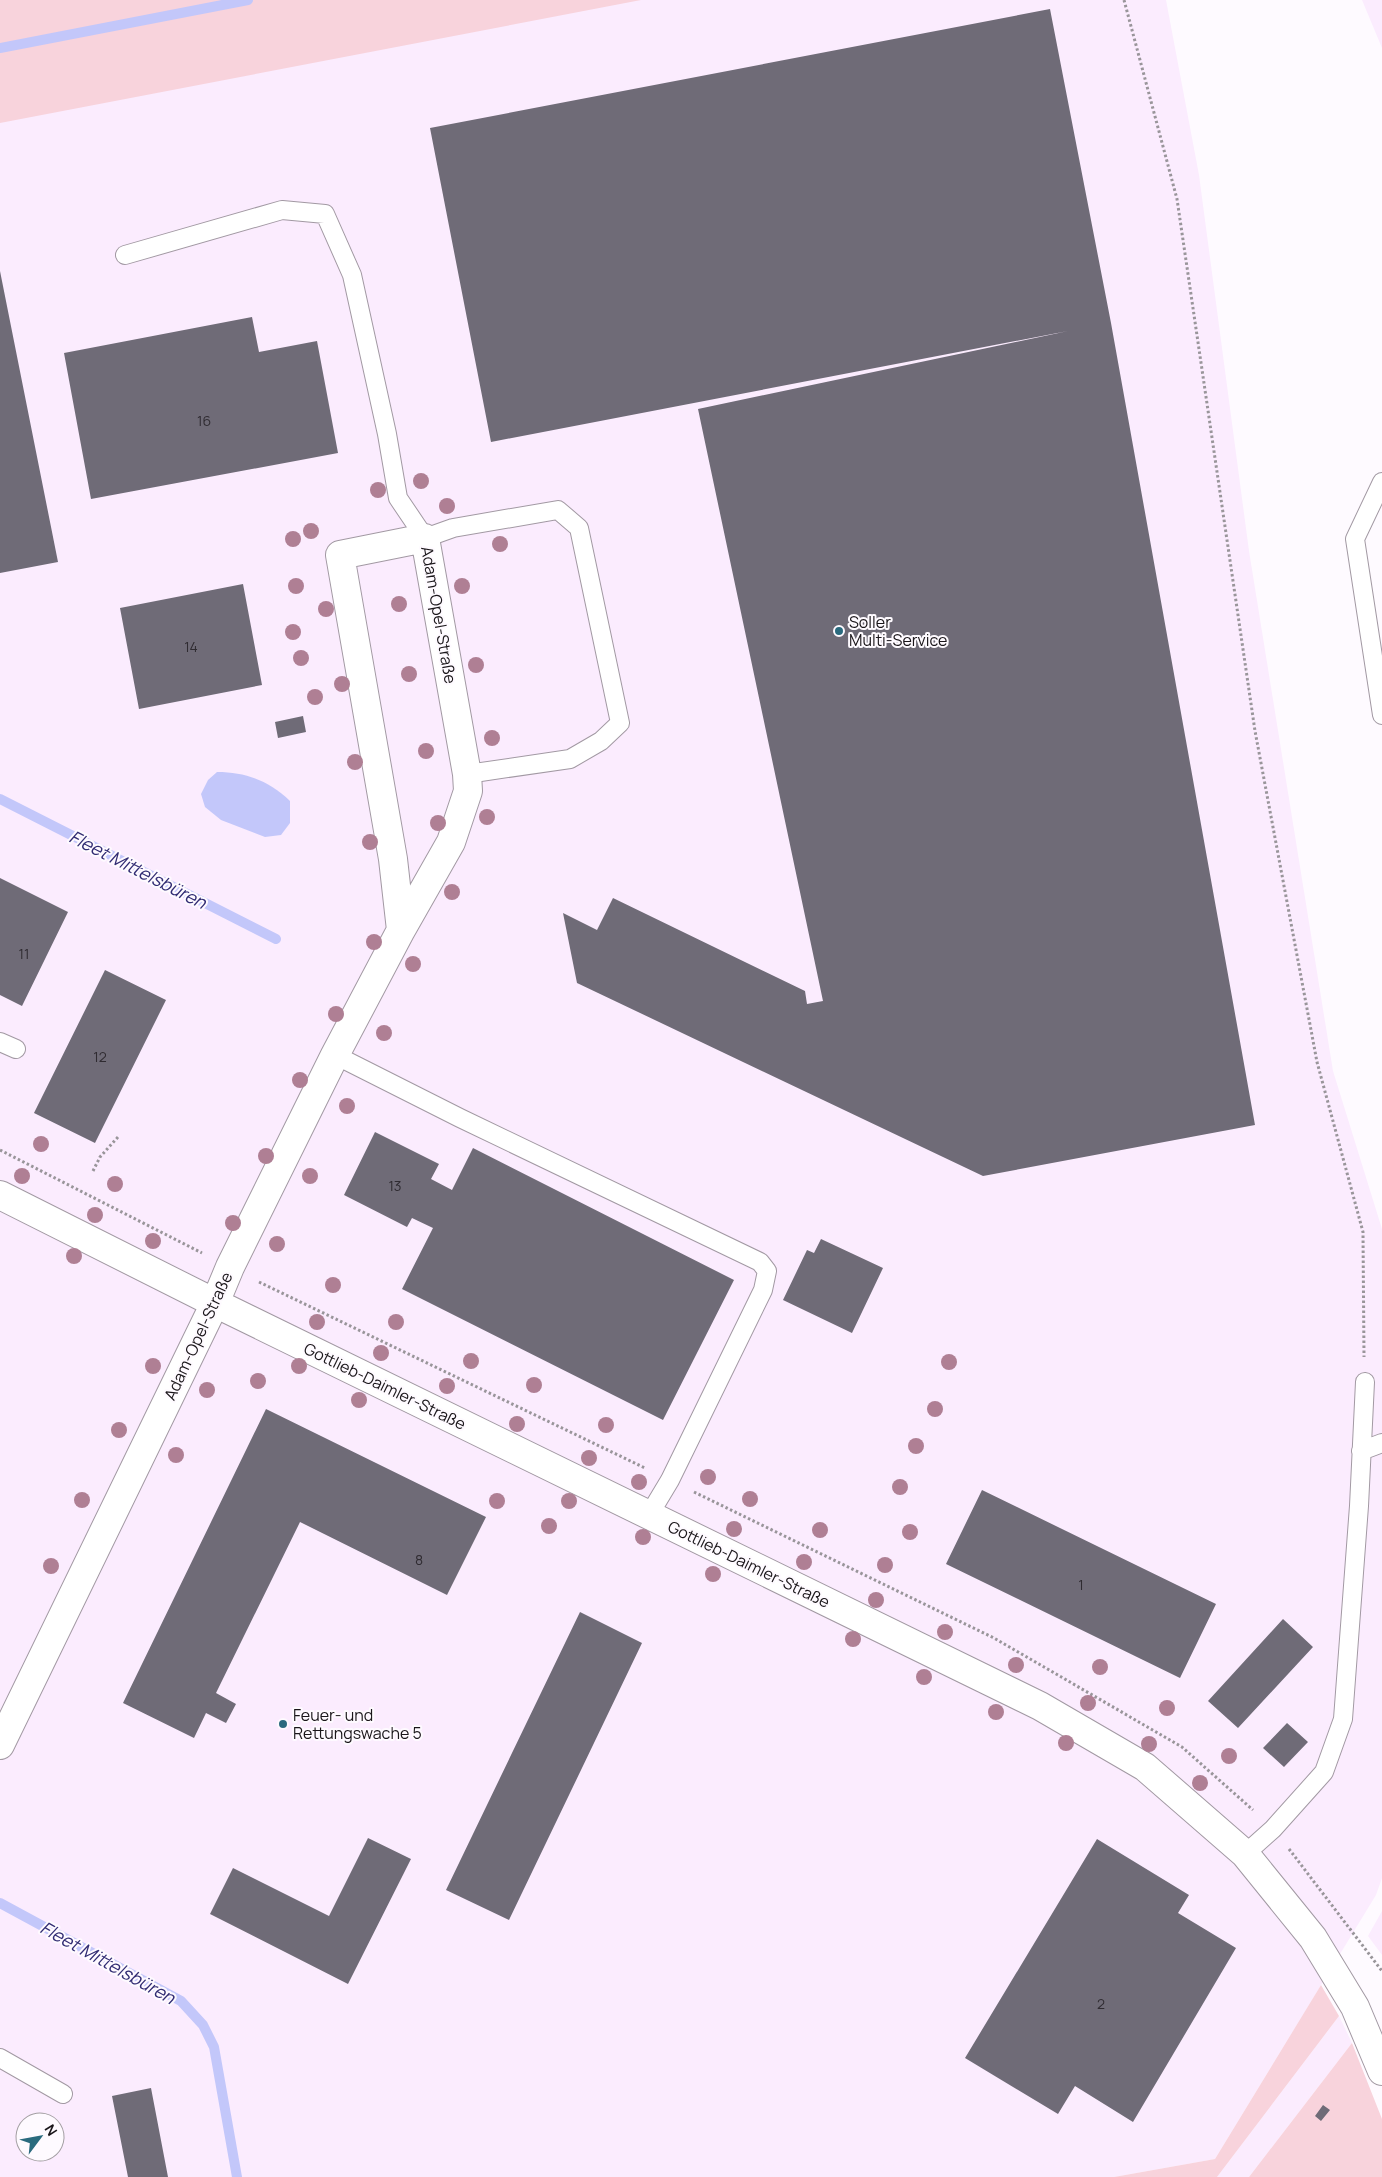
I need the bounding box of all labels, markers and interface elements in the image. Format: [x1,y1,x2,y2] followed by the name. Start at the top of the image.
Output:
[197,411,211,430] house number: 16
[416,545,462,685] street label: Adam-Opel-Straße
[849,611,947,651] place label: Soller Multi-Service
[833,625,845,637] marker: Soller Multi-Service
[184,637,198,656] house number: 14
[65,824,212,914] water label: Fleet Mittelsbüren
[19,944,29,963] house number: 11
[93,1047,107,1066] house number: 12
[388,1176,402,1195] house number: 13
[159,1268,237,1404] street label: Adam-Opel-Straße
[300,1337,470,1435] street label: Gottlieb-Daimler-Straße
[664,1515,834,1613] street label: Gottlieb-Daimler-Straße
[415,1550,423,1569] house number: 8
[1078,1575,1084,1594] house number: 1
[293,1704,422,1744] place label: Feuer- und Rettungswache 5
[277,1718,289,1730] marker: Feuer- und Rettungswache 5
[36,1915,181,2010] water label: Fleet Mittelsbüren
[1097,1994,1105,2013] house number: 2
[15,2112,65,2162] north arrow
[41,2121,62,2139] text: N

